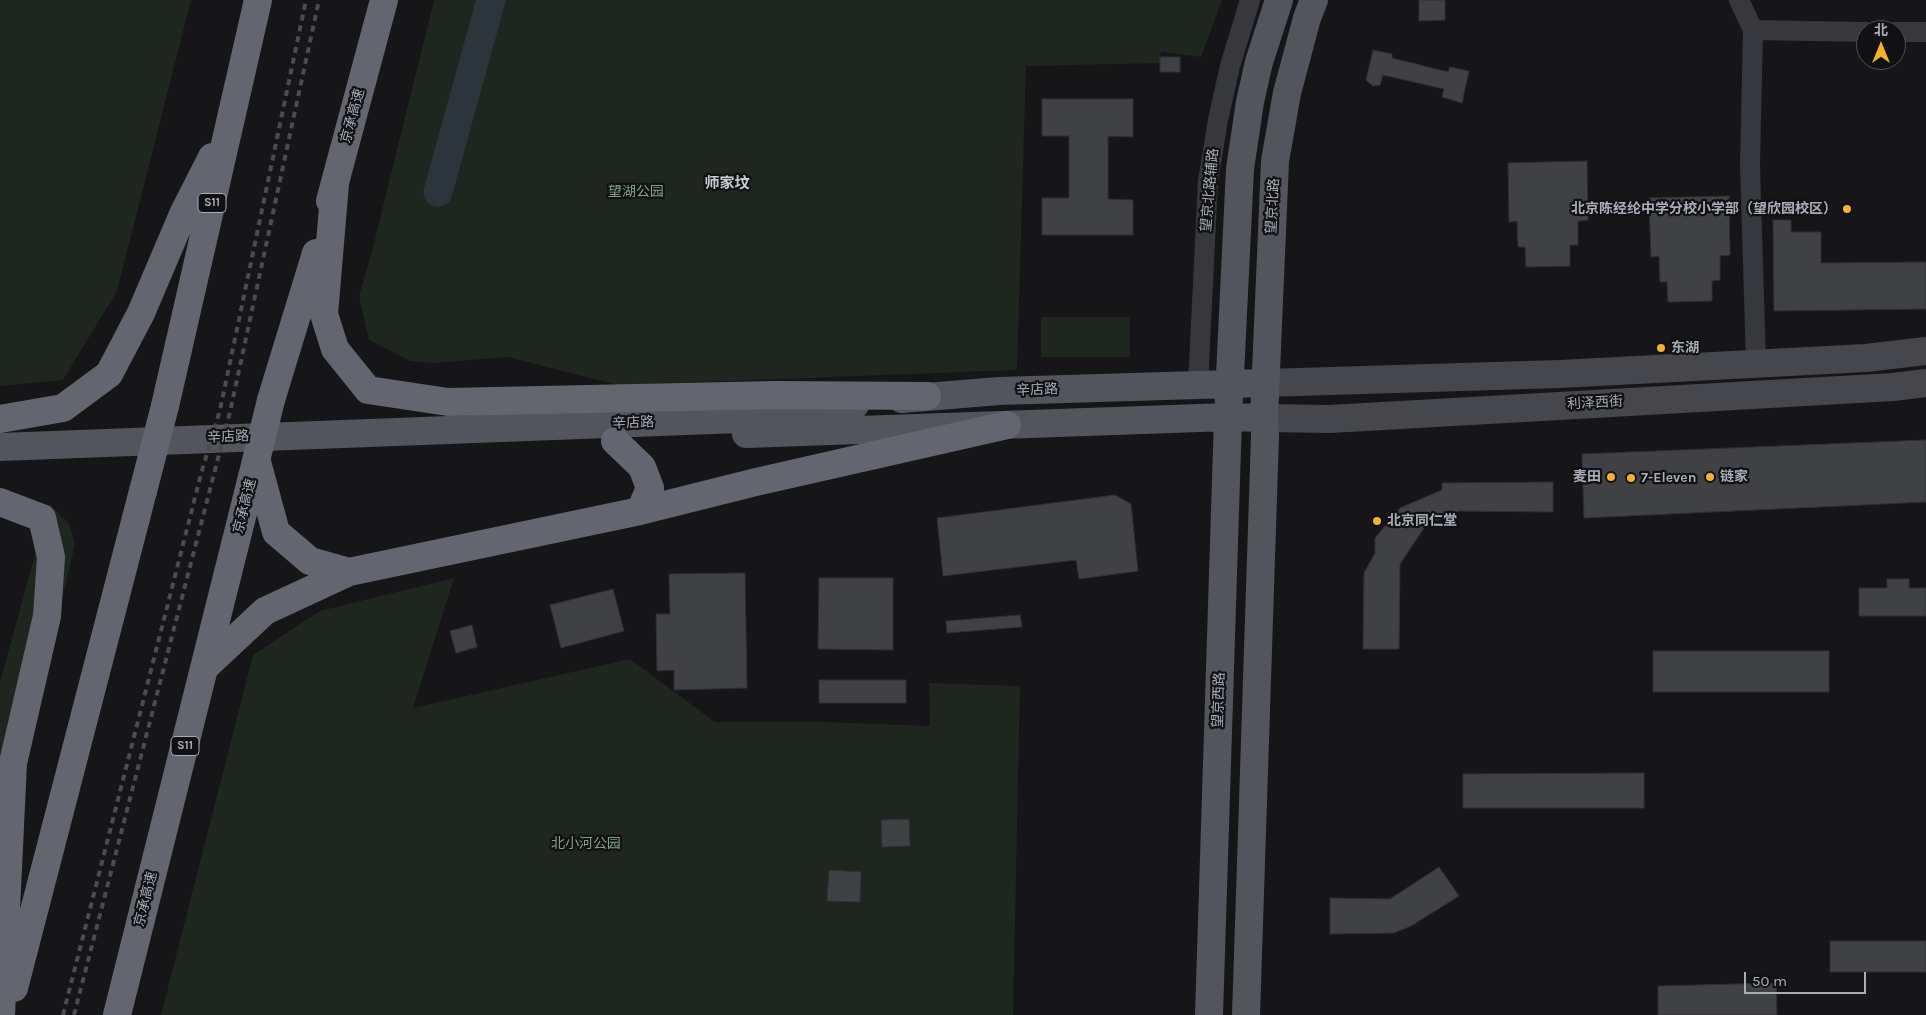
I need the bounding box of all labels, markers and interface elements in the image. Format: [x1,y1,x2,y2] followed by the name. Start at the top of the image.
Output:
[1856,20,1906,70] north arrow
[1874,22,1888,39] text: 北
[338,87,368,145] street label: 京承高速
[1198,147,1222,233] street label: 望京北路辅路
[705,175,749,193] district label: 师家坟
[1263,178,1283,234] street label: 望京北路
[608,184,664,200] park label: 望湖公园
[198,194,226,212] road number: S11
[1571,201,1837,217] place label: 北京陈经纶中学分校小学部（望欣园校区）
[1841,203,1853,215] marker: 北京陈经纶中学分校小学部（望欣园校区）
[1671,340,1699,356] place label: 东湖
[1655,342,1667,354] marker: 东湖
[1016,381,1058,399] street label: 辛店路
[1567,393,1623,413] street label: 利泽西街
[612,414,654,432] street label: 辛店路
[207,428,249,446] street label: 辛店路
[1573,469,1601,485] place label: 麦田
[1720,469,1748,485] place label: 链家
[1641,470,1696,486] place label: 7-Eleven
[1605,471,1617,483] marker: 麦田
[1704,471,1716,483] marker: 链家
[1625,472,1637,484] marker: 7-Eleven
[230,477,260,535] street label: 京承高速
[1387,513,1457,529] place label: 北京同仁堂
[1371,515,1383,527] marker: 北京同仁堂
[1210,672,1228,728] street label: 望京西路
[171,736,199,756] road number: S11
[551,836,621,852] park label: 北小河公园
[131,870,161,928] street label: 京承高速
[1746,962,1868,994] scale bar
[1752,972,1787,990] text: 50 m

